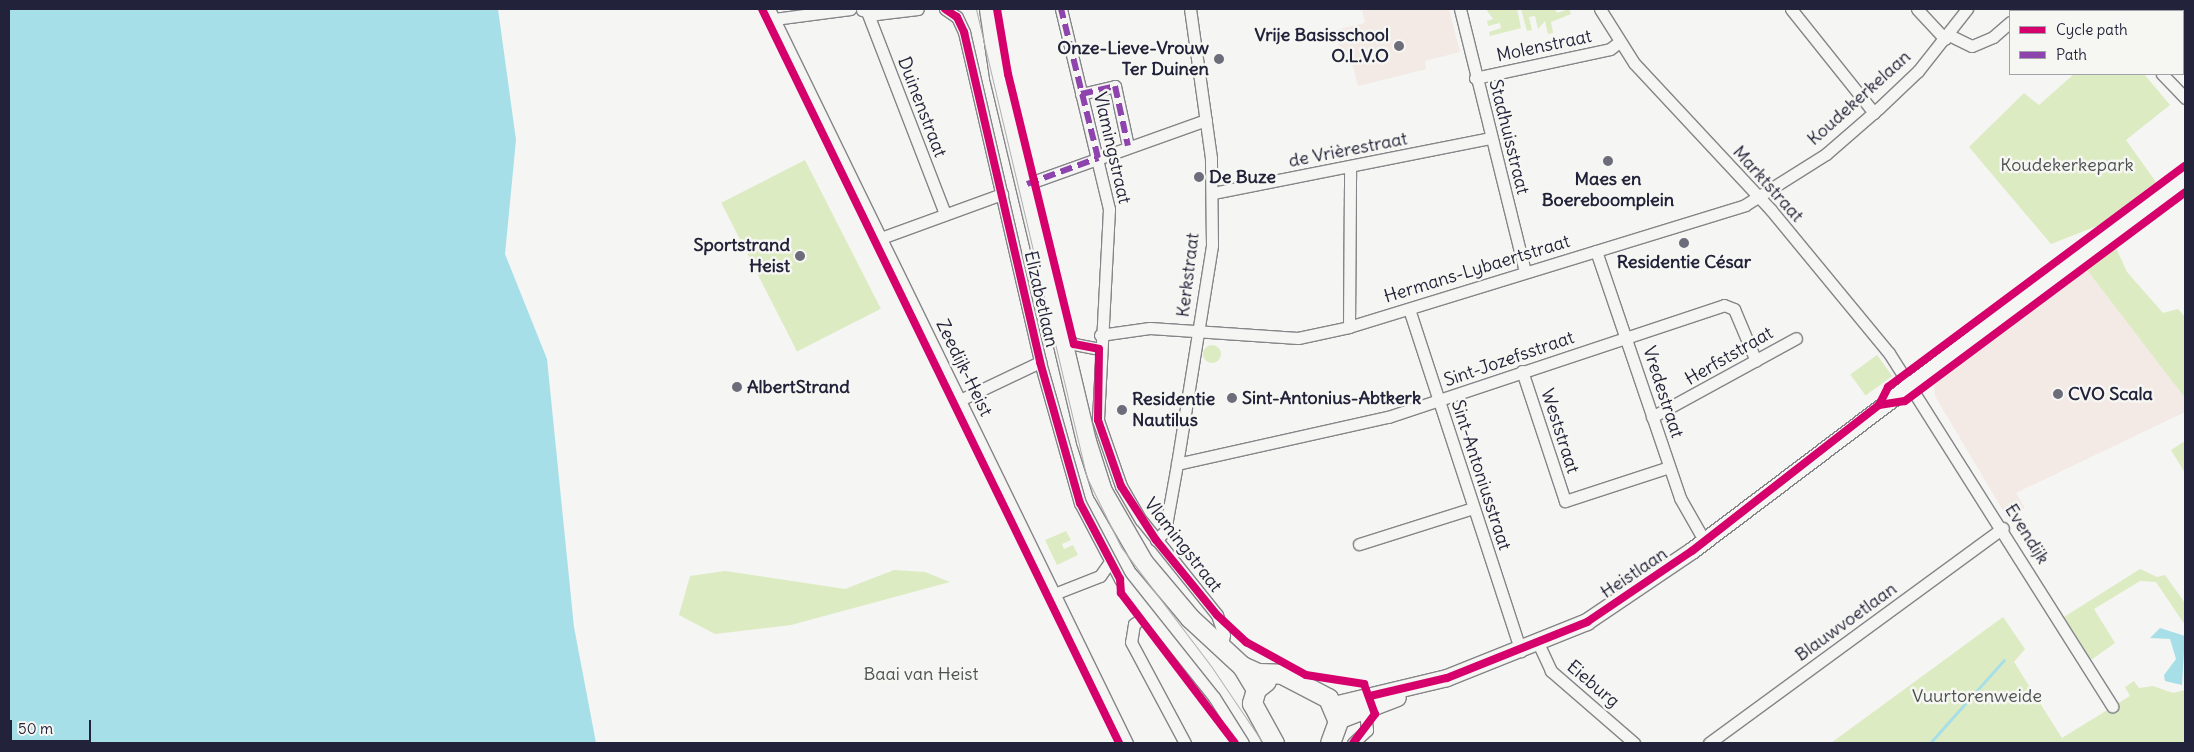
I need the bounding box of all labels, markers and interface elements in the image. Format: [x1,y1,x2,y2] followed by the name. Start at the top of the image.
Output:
[2009,10,2184,75] legend
[2056,20,2128,39] text: Cycle path
[1254,25,1389,68] place label: Vrije Basisschool O.L.V.O
[1494,25,1594,67] street label: Molenstraat
[1057,38,1209,80] place label: Onze-Lieve-Vrouw Ter Duinen
[1393,40,1405,52] marker: Vrije Basisschool O.L.V.O
[2056,45,2087,64] text: Path
[1803,46,1915,150] street label: Koudekerkelaan
[1213,53,1225,65] marker: Onze-Lieve-Vrouw Ter Duinen
[893,54,951,160] street label: Duinenstraat
[1484,77,1534,197] street label: Stadhuisstraat
[1089,90,1135,206] street label: Vlamingstraat
[1287,128,1409,172] street label: de Vrièrestraat
[1728,141,1808,227] street label: Marktstraat
[2000,154,2134,176] park label: Koudekerkepark
[1602,155,1614,167] marker: Maes en Boereboomplein
[1209,166,1276,188] place label: De Buze
[1542,169,1674,212] place label: Maes en Boereboomplein
[1193,171,1205,183] marker: De Buze
[1382,230,1572,308] street label: Hermans-Lybaertstraat
[1172,232,1204,318] street label: Kerkstraat
[694,235,790,278] place label: Sportstrand Heist
[1678,237,1690,249] marker: Residentie César
[1019,249,1063,349] street label: Elizabetlaan
[794,250,806,262] marker: Sportstrand Heist
[1617,251,1751,273] place label: Residentie César
[931,316,997,420] street label: Zeedijk-Heist
[1681,322,1777,390] street label: Herfststraat
[1441,327,1577,391] street label: Sint-Jozefsstraat
[1638,343,1688,441] street label: Vredestraat
[747,376,850,398] place label: AlbertStrand
[731,381,743,393] marker: AlbertStrand
[2068,383,2153,405] place label: CVO Scala
[1536,386,1584,476] street label: Weststraat
[1242,387,1421,409] place label: Sint-Antonius-Abtkerk
[2052,388,2064,400] marker: CVO Scala
[1132,389,1215,432] place label: Residentie Nautilus
[1226,392,1238,404] marker: Sint-Antonius-Abtkerk
[1447,397,1515,553] street label: Sint-Antoniusstraat
[1116,404,1128,416] marker: Residentie Nautilus
[1139,494,1227,596] street label: Vlamingstraat
[2000,500,2054,568] street label: Evendijk
[1597,543,1671,603] street label: Heistlaan
[1791,578,1901,666] street label: Blauwvoetlaan
[1562,656,1624,712] street label: Eieburg
[863,663,979,685] park label: Baai van Heist
[1912,685,2042,707] park label: Vuurtorenweide
[12,710,94,742] scale bar
[18,719,53,738] text: 50 m

